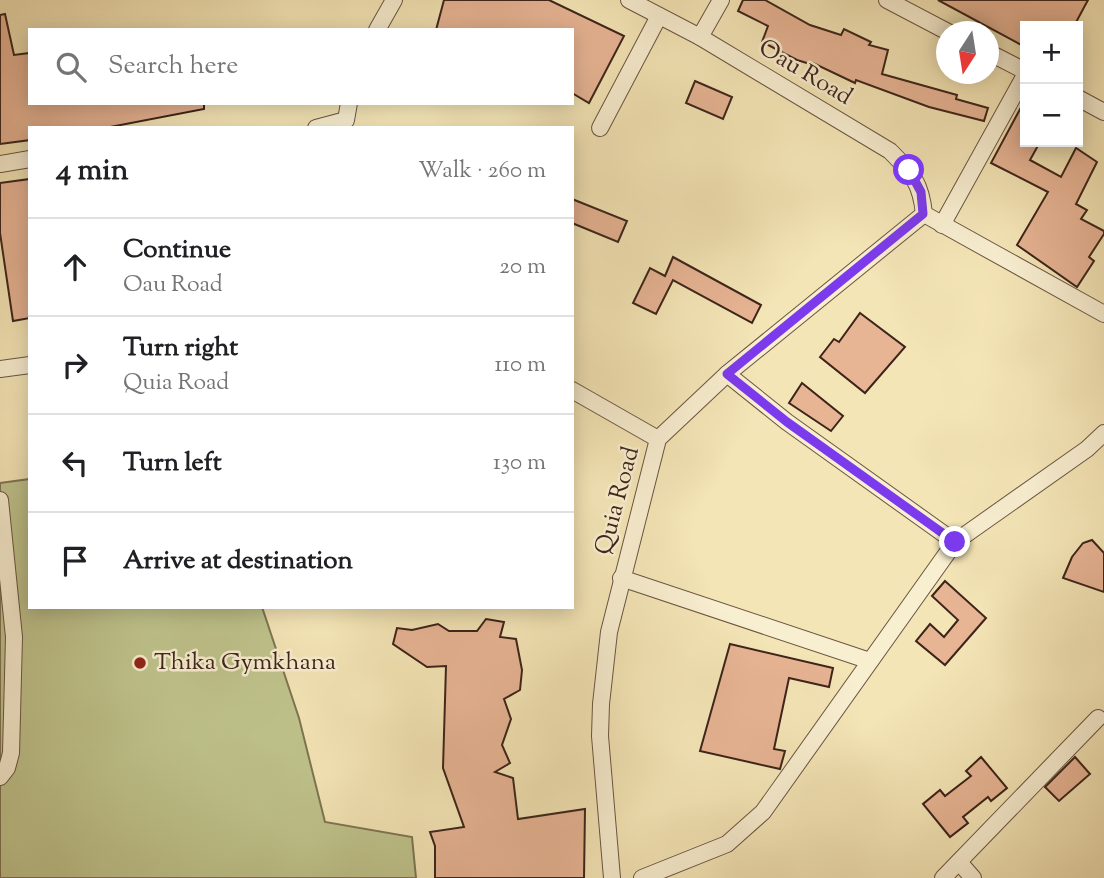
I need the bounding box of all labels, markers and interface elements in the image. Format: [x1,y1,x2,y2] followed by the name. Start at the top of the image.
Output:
[936,21,999,84] north arrow
[1020,21,1083,147] map controls
[1020,21,1083,84] button: +
[28,28,574,105] search box
[752,32,859,115] street label: Oau Road
[52,48,90,86] icon: search
[108,48,238,85] text: Search here
[1020,84,1083,147] button: −
[56,150,129,193] text: 4 min
[893,154,924,185] route start
[418,155,546,188] text: Walk · 260 m
[123,232,231,269] text: Continue
[56,248,94,286] icon: ahead
[499,251,546,284] text: 20 m
[123,269,223,302] text: Oau Road
[123,330,238,367] text: Turn right
[56,346,94,384] icon: right
[495,349,546,382] text: 110 m
[123,367,229,400] text: Quia Road
[587,443,649,559] street label: Quia Road
[56,444,94,482] icon: left
[123,445,222,482] text: Turn left
[493,447,546,480] text: 130 m
[939,526,970,557] route end
[56,542,94,580] icon: arrive
[123,543,353,580] text: Arrive at destination
[154,646,336,680] place label: Thika Gymkhana
[132,655,148,671] marker: Thika Gymkhana

